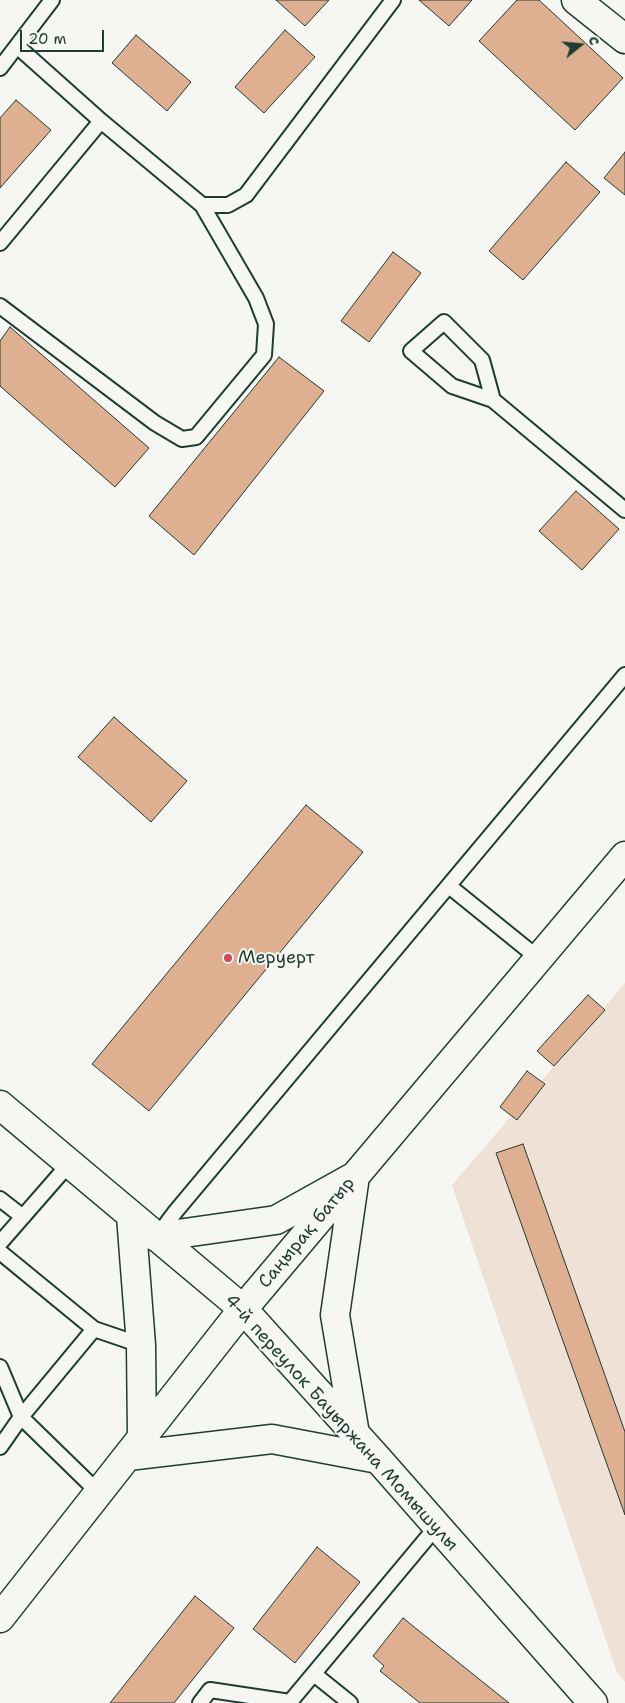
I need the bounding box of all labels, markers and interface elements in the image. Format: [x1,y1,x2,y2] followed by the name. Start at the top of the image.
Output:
[22,20,106,52] scale bar
[555,20,605,70] north arrow
[28,29,67,49] text: 20 m
[584,34,604,47] text: С
[238,947,315,969] place label: Меруерт
[222,952,234,964] marker: Меруерт
[254,1173,360,1293] street label: Саңырақ батыр
[220,1290,462,1556] street label: 4-й переулок Бауыржана Момышулы

